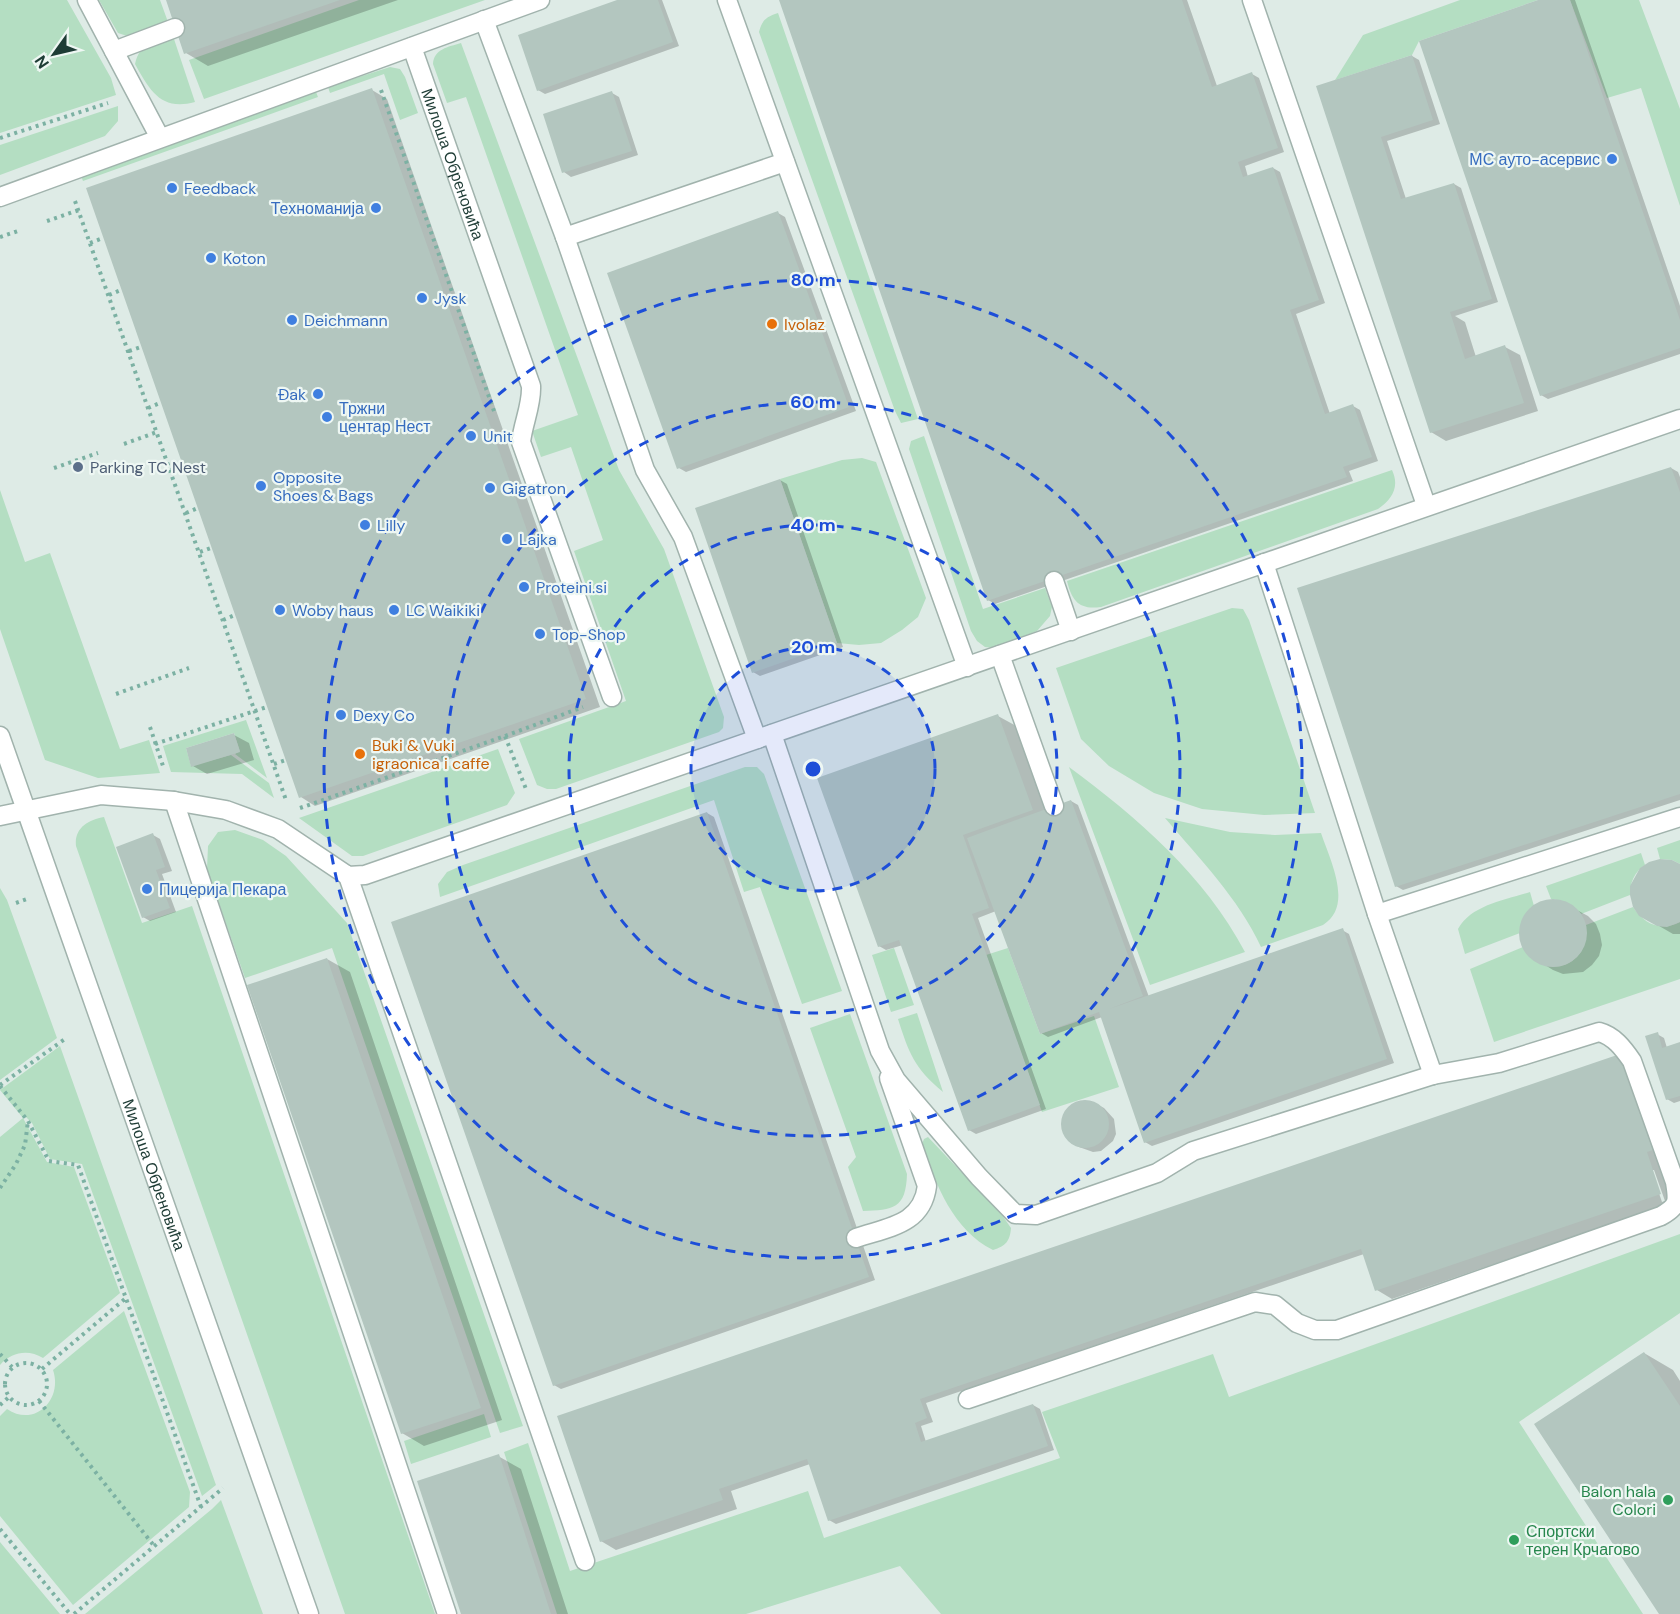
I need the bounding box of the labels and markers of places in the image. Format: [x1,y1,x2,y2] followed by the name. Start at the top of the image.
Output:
[1469,149,1600,170] place label: МС ауто-асервис
[1605,152,1619,166] marker: МС ауто-асервис
[184,178,256,199] place label: Feedback
[165,181,179,195] marker: Feedback
[271,198,364,219] place label: Техноманија
[369,201,383,215] marker: Техноманија
[223,248,266,269] place label: Koton
[204,251,218,265] marker: Koton
[434,288,467,309] place label: Jysk
[415,291,429,305] marker: Jysk
[304,310,388,331] place label: Deichmann
[285,313,299,327] marker: Deichmann
[784,314,825,335] place label: Ivolaz
[765,317,779,331] marker: Ivolaz
[278,384,306,405] place label: Đak
[311,387,325,401] marker: Đak
[339,398,431,437] place label: Тржни центар Нест
[320,410,334,424] marker: Тржни центар Нест
[483,426,513,447] place label: Unit
[464,429,478,443] marker: Unit
[90,457,206,478] place label: Parking TC Nest
[71,460,85,474] marker: Parking TC Nest
[273,467,374,506] place label: Opposite Shoes & Bags
[502,478,566,499] place label: Gigatron
[254,479,268,493] marker: Opposite Shoes & Bags
[483,481,497,495] marker: Gigatron
[377,515,405,536] place label: Lilly
[358,518,372,532] marker: Lilly
[519,529,557,550] place label: Lajka
[500,532,514,546] marker: Lajka
[536,577,607,598] place label: Proteini.si
[517,580,531,594] marker: Proteini.si
[292,600,374,621] place label: Woby haus
[406,600,480,621] place label: LC Waikiki
[273,603,287,617] marker: Woby haus
[387,603,401,617] marker: LC Waikiki
[552,624,626,645] place label: Top-Shop
[533,627,547,641] marker: Top-Shop
[353,705,415,726] place label: Dexy Co
[334,708,348,722] marker: Dexy Co
[372,735,490,774] place label: Buki & Vuki igraonica i caffe
[353,747,367,761] marker: Buki & Vuki igraonica i caffe
[803,759,823,779] centre of rings
[159,879,286,900] place label: Пицерија Пекара
[140,882,154,896] marker: Пицерија Пекара
[1581,1481,1656,1520] place label: Balon hala Colori
[1661,1493,1675,1507] marker: Balon hala Colori
[1526,1521,1640,1560] place label: Спортски терен Крчагово
[1507,1533,1521,1547] marker: Спортски терен Крчагово

